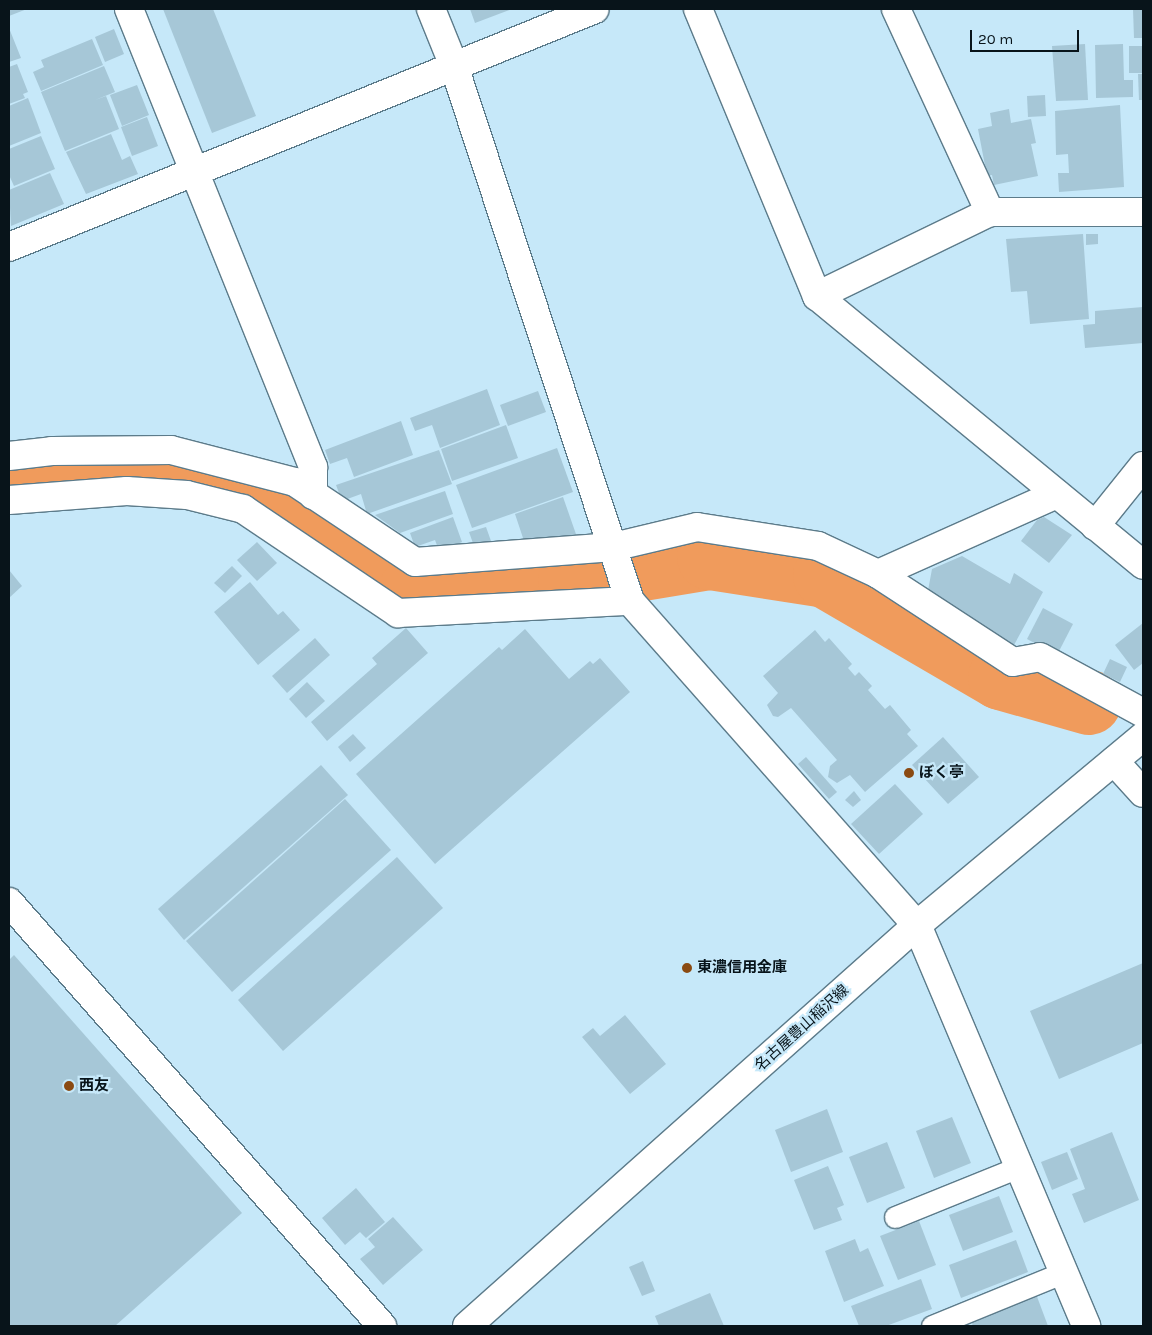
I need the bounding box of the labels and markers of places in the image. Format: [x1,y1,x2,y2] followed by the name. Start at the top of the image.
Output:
[919,764,964,782] place label: ぼく亭
[903,767,915,779] marker: ぼく亭
[697,959,787,977] place label: 東濃信用金庫
[681,962,693,974] marker: 東濃信用金庫
[79,1077,109,1095] place label: 西友
[63,1080,75,1092] marker: 西友

